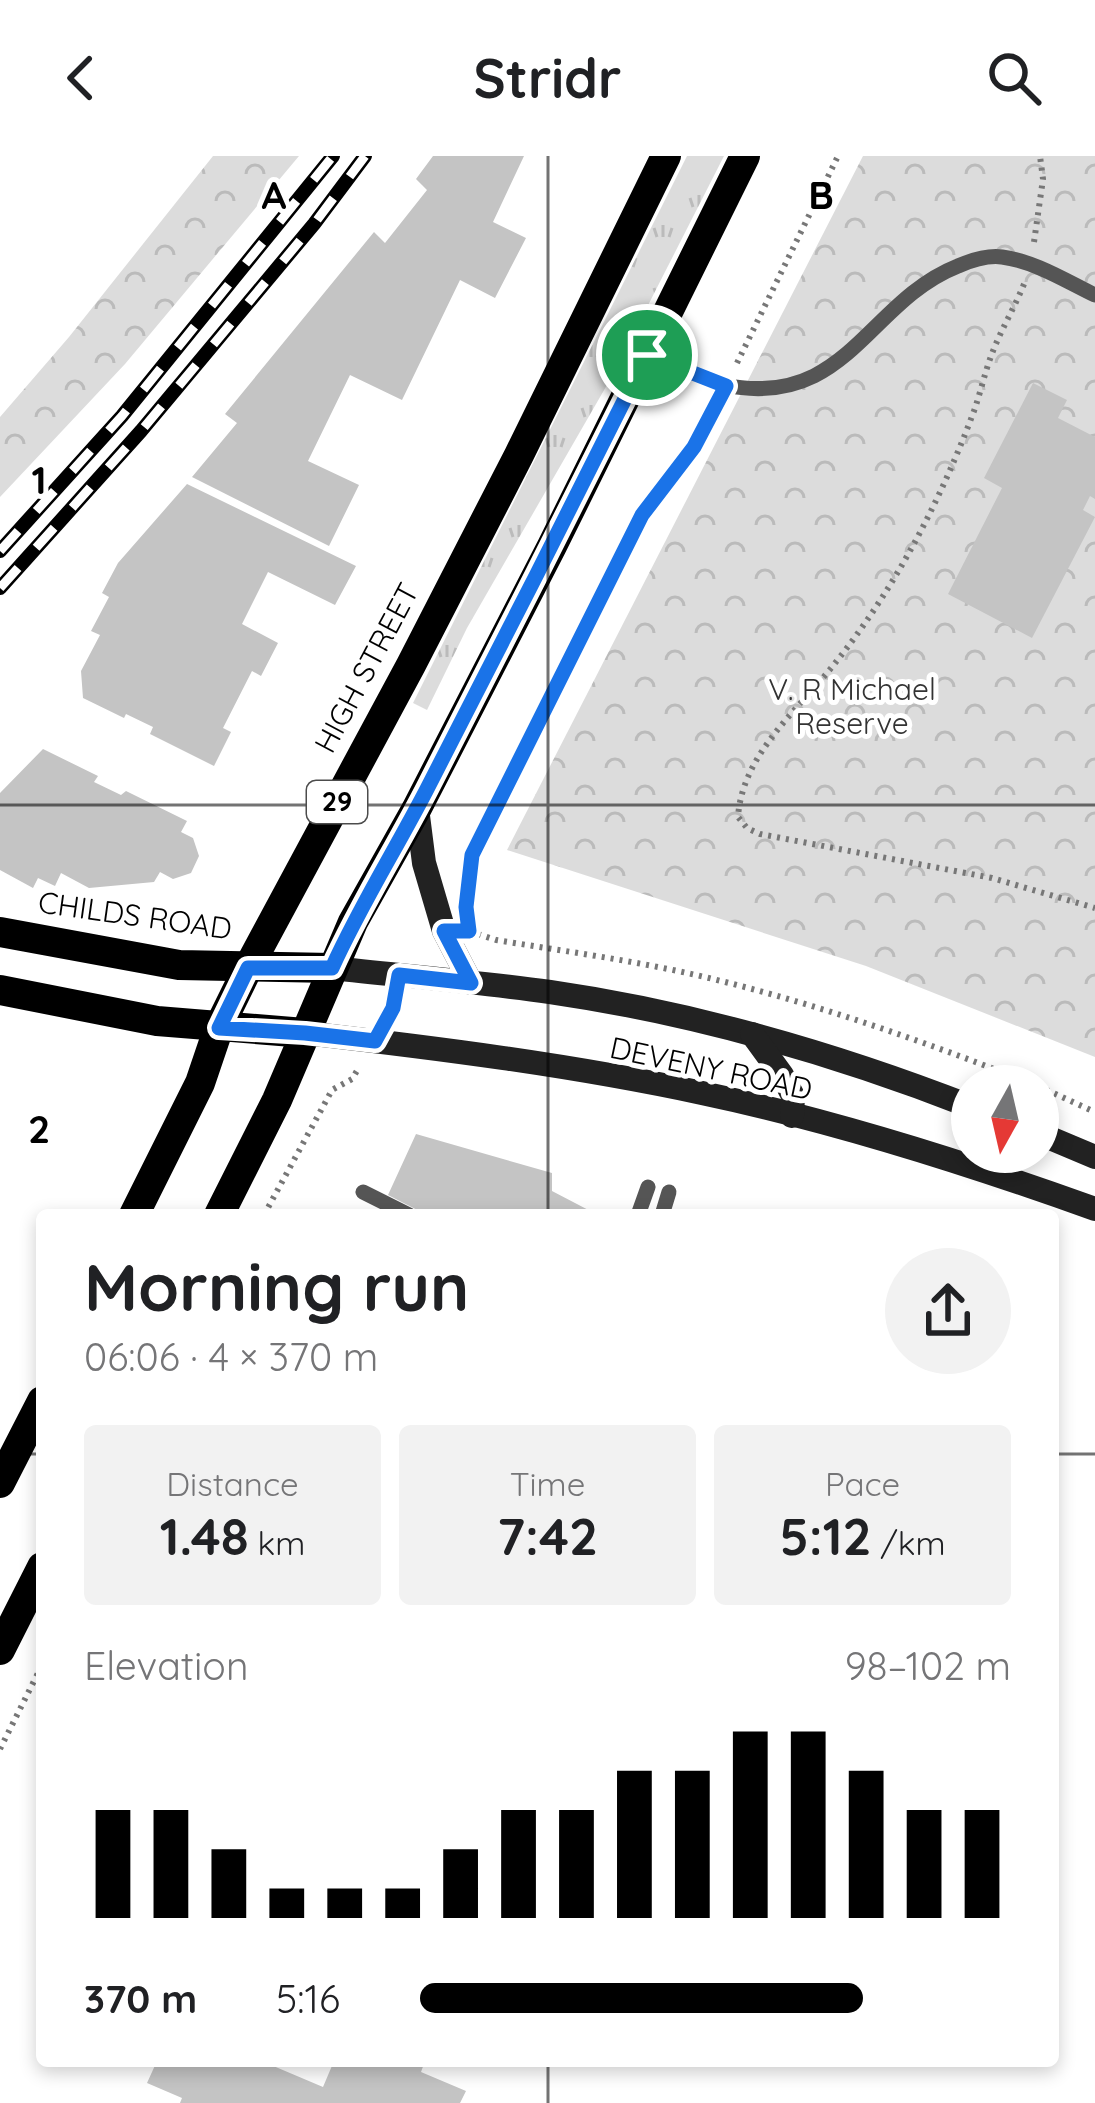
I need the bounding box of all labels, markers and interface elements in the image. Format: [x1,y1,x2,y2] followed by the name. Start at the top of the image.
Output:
[474,44,621,112] text: Stridr
[48,45,114,111] icon: back
[981,45,1047,111] icon: search
[262,170,287,219] text: A
[808,170,834,219] text: B
[596,304,698,406] pin
[614,322,680,388] icon: arrive
[31,455,47,504] text: 1
[305,576,427,759] street label: HIGH STREET
[768,670,936,742] park label: V. R Michael Reserve
[307,781,367,823] road number: 29
[36,883,234,947] street label: CHILDS ROAD
[607,1028,816,1108] street label: DEVENY ROAD
[951,1065,1059,1173] north arrow
[951,1065,1059,1173] map controls
[28,1104,50,1153] text: 2
[84,1245,469,1328] text: Morning run
[885,1248,1011,1374] button: share
[84,1332,378,1381] text: 06:06 · 4 × 370 m
[166,1463,299,1504] text: Distance
[510,1463,585,1504] text: Time
[825,1463,900,1504] text: Pace
[160,1504,249,1568] text: 1.48
[497,1504,598,1568] text: 7:42
[779,1504,872,1568] text: 5:12
[249,1522,305,1563] text: km
[872,1522,946,1563] text: /km
[84,1641,248,1690] text: Elevation
[845,1641,1011,1690] text: 98–102 m
[84,1974,197,2023] text: 370 m
[276,1974,340,2023] text: 5:16

